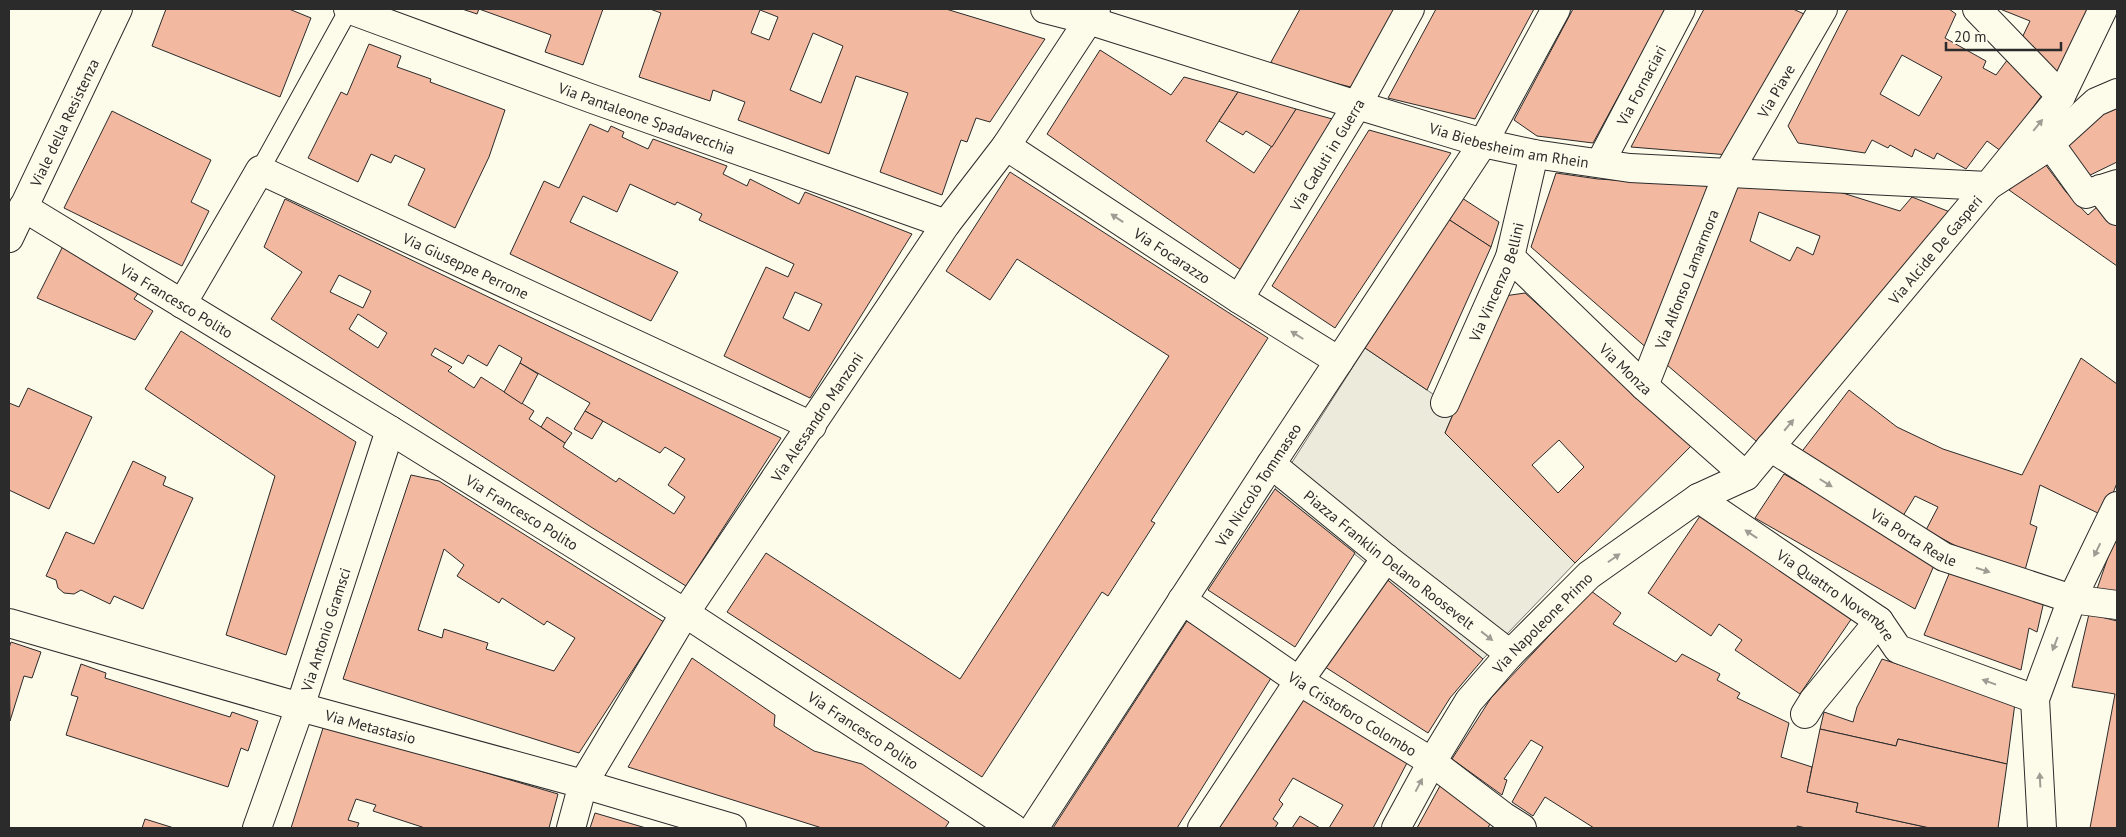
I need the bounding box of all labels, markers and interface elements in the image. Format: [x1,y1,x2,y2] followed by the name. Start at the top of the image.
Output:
[1946,20,2061,52] scale bar
[1954,27,1987,46] text: 20 m
[1612,42,1670,129] street label: Via Fornaciari
[25,55,103,190] street label: Viale della Resistenza
[1752,61,1799,122] street label: Via Piave
[555,77,738,158] street label: Via Pantaleone Spadavecchia
[1285,95,1368,215] street label: Via Caduti in Guerra
[1426,118,1590,171] street label: Via Biebesheim am Rhein
[2032,119,2043,132] one-way arrow
[1883,191,1986,309] street label: Via Alcide De Gasperi
[1650,206,1722,352] street label: Via Alfonso Lamarmora
[1110,214,1124,223] one-way arrow
[1464,220,1527,345] street label: Via Vincenzo Bellini
[1130,223,1214,287] street label: Via Focarazzo
[399,228,532,303] street label: Via Giuseppe Perrone
[116,258,237,342] street label: Via Francesco Polito
[1291,330,1304,340] one-way arrow
[1595,338,1656,399] street label: Via Monza
[766,348,867,486] street label: Via Alessandro Manzoni
[1210,419,1305,550] street label: Via Niccolò Tommaseo
[1783,419,1794,432] one-way arrow
[462,469,582,554] street label: Via Francesco Polito
[1820,478,1833,487] one-way arrow
[1300,485,1479,633] street label: Piazza Franklin Delano Roosevelt
[1867,503,1959,570] street label: Via Porta Reale
[1744,529,1758,539] one-way arrow
[2092,543,2100,557] one-way arrow
[1773,544,1899,644] street label: Via Quattro Novembre
[1607,553,1621,563] one-way arrow
[296,565,354,695] street label: Via Antonio Gramsci
[1975,566,1990,574] one-way arrow
[1488,568,1596,678] street label: Via Napoleone Primo
[1480,631,1494,641] one-way arrow
[2051,637,2059,652] one-way arrow
[1284,666,1420,760] street label: Via Cristoforo Colombo
[1981,678,1996,686] one-way arrow
[804,686,923,773] street label: Via Francesco Polito
[322,705,418,748] street label: Via Metastasio
[2035,771,2043,787] one-way arrow
[1415,778,1423,793] one-way arrow

